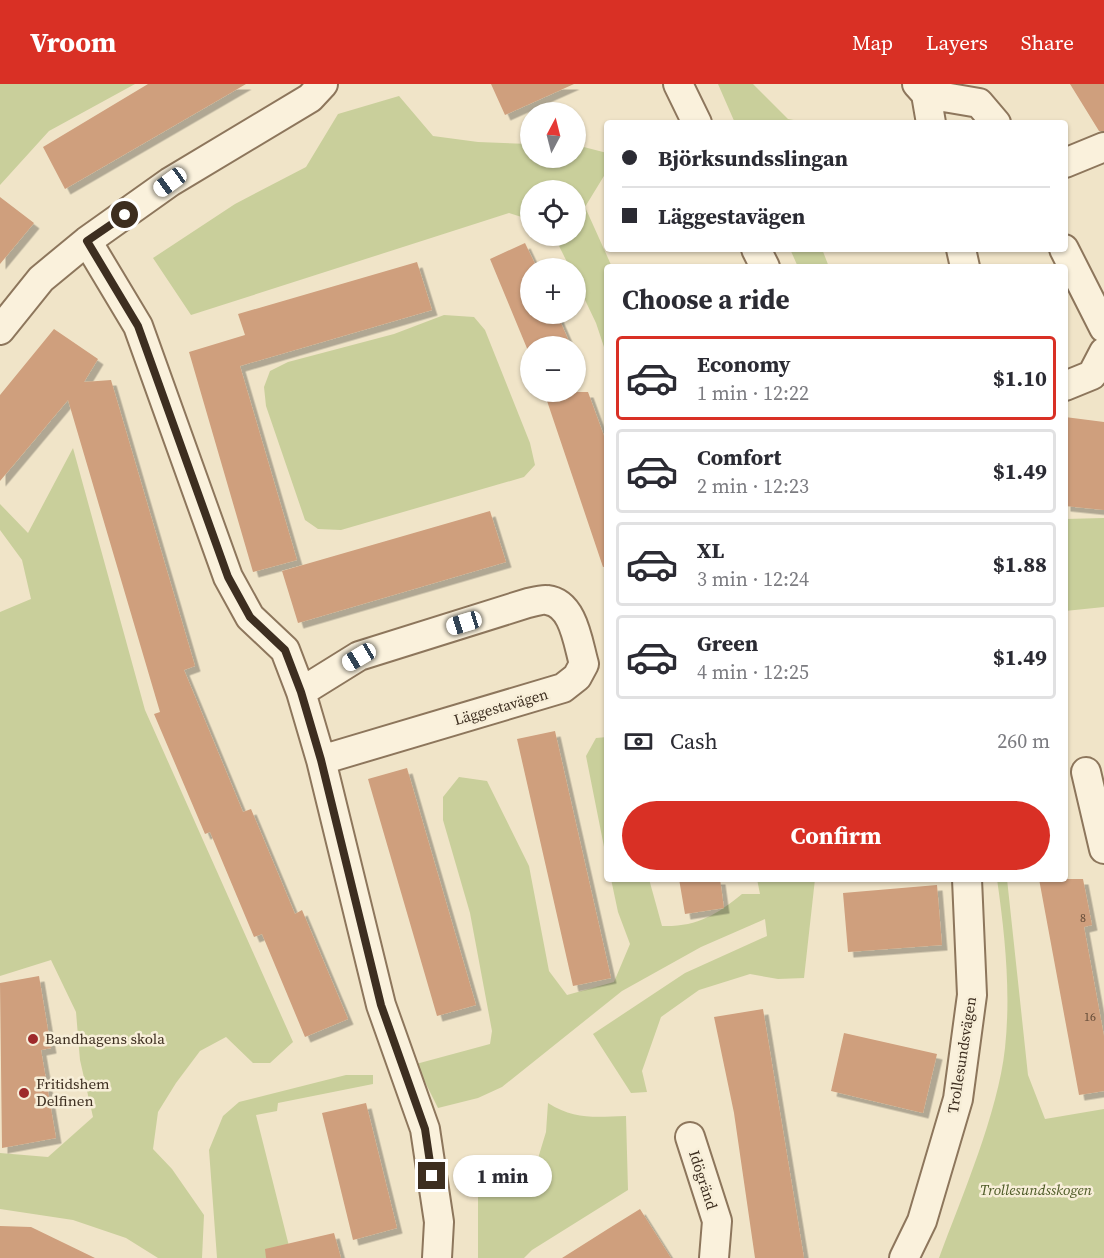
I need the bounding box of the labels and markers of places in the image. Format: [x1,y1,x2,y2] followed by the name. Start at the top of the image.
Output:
[45,1028,165,1049] place label: Bandhagens skola
[26,1032,40,1046] marker: Bandhagens skola
[36,1073,110,1111] place label: Fritidshem Delfinen
[17,1086,31,1100] marker: Fritidshem Delfinen

